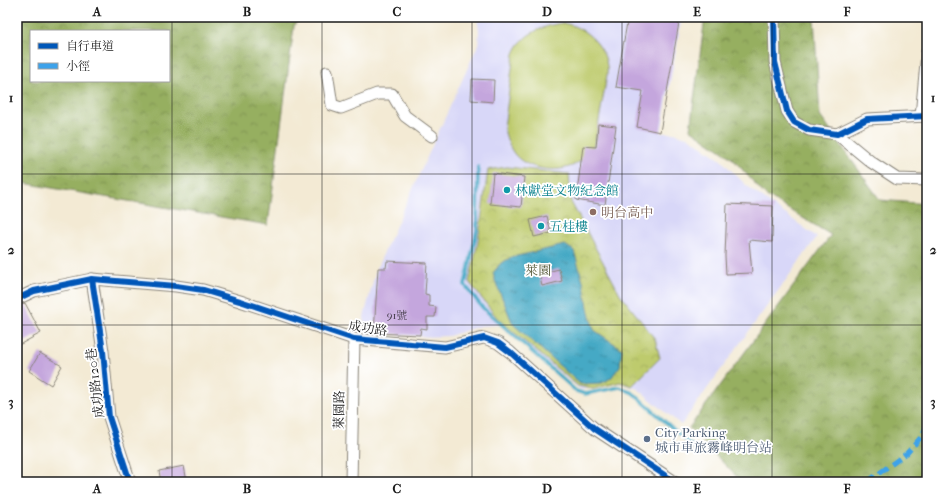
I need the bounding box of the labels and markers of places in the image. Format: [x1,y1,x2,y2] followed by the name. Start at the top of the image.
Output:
[515,183,619,198] place label: 林獻堂文物紀念館
[502,185,512,195] marker: 林獻堂文物紀念館
[601,205,653,220] place label: 明台高中
[588,207,598,217] marker: 明台高中
[549,219,588,234] place label: 五桂樓
[536,221,546,231] marker: 五桂樓
[655,425,772,455] place label: City Parking 城市車旅霧峰明台站
[642,434,652,444] marker: City Parking 城市車旅霧峰明台站

